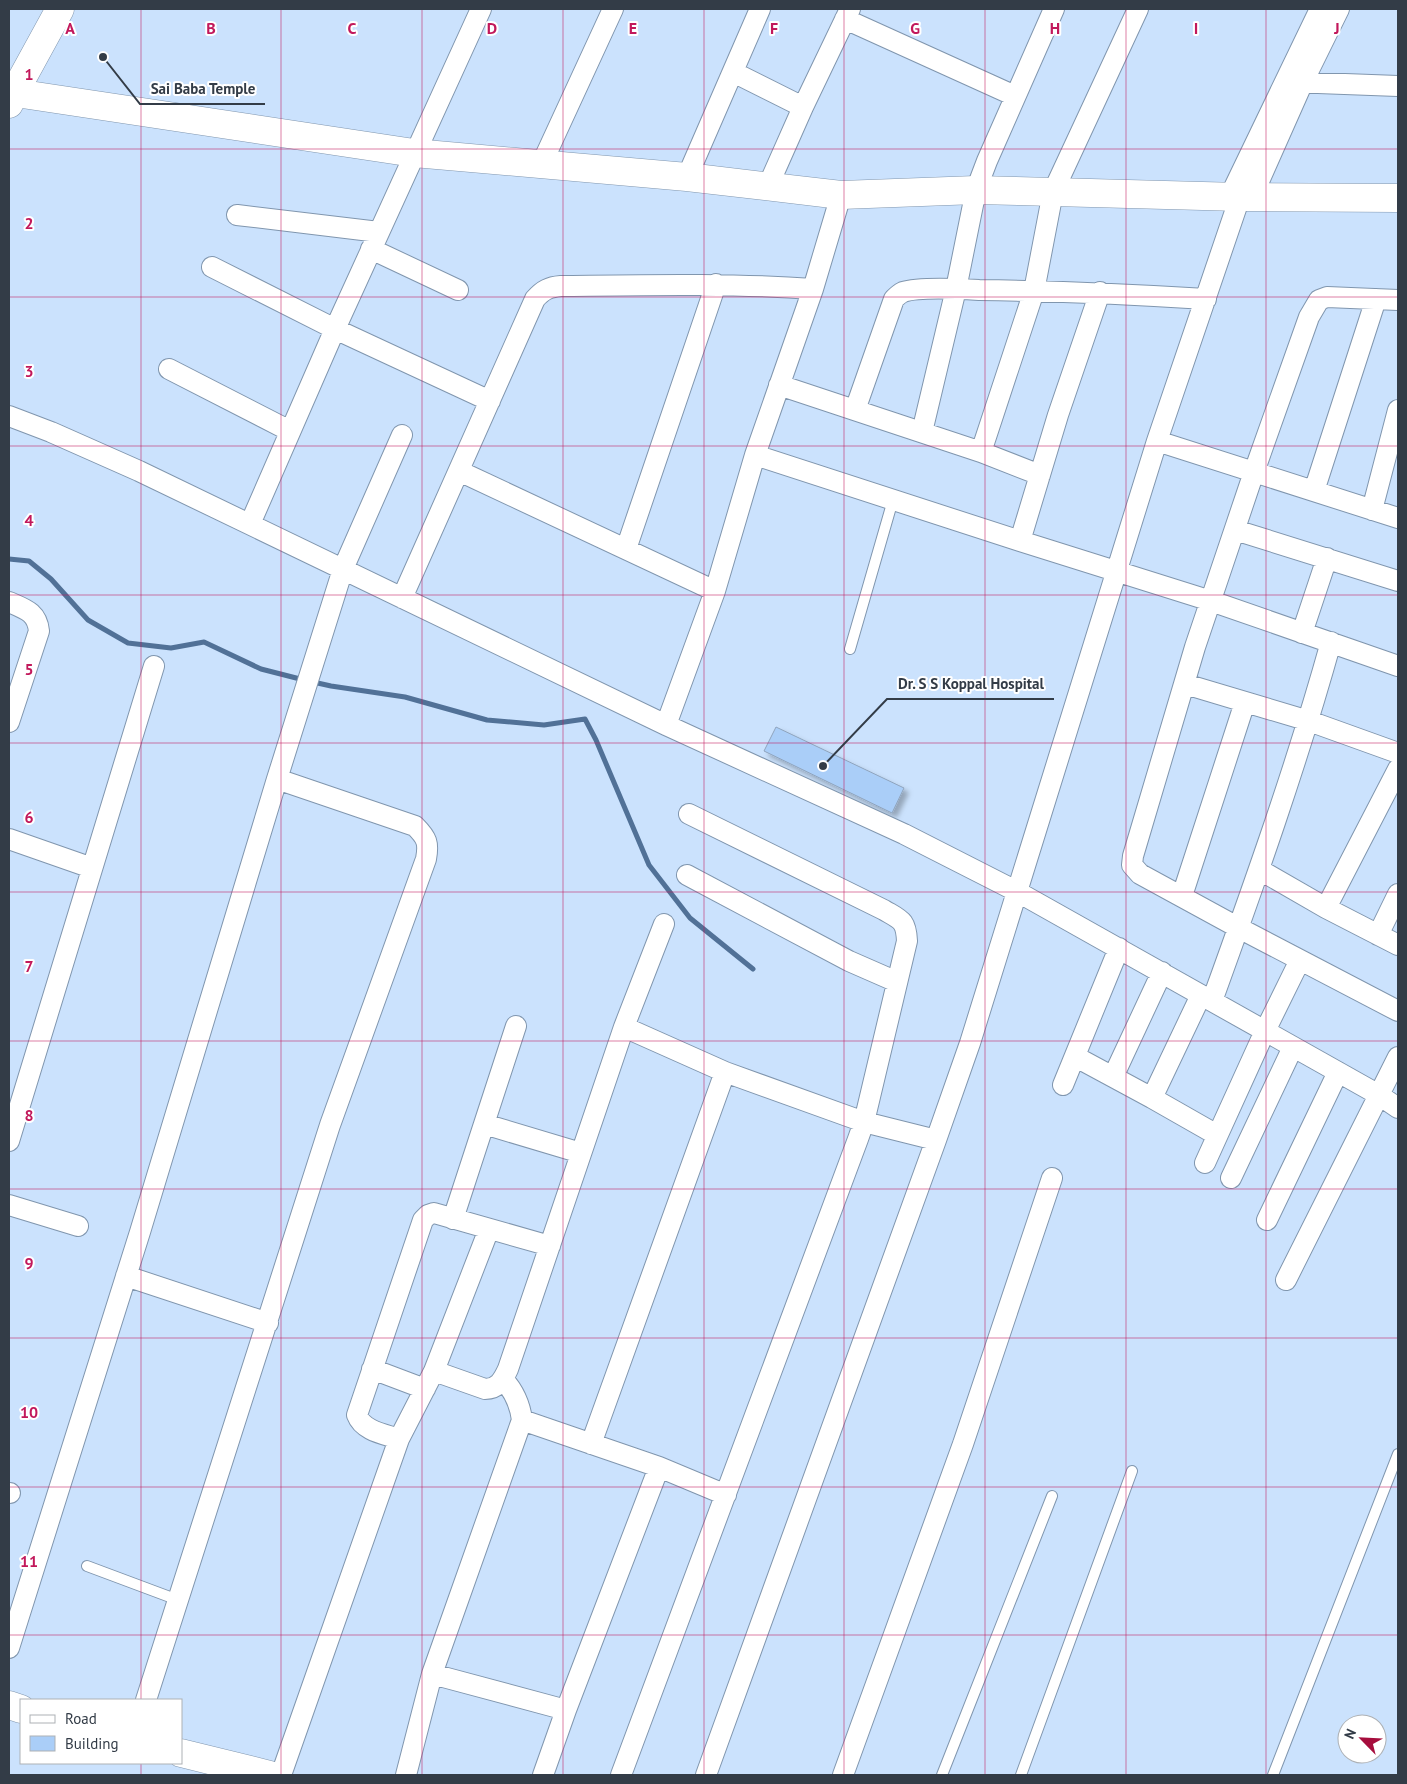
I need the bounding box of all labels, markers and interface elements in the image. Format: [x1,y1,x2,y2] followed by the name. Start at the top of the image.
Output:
[65,18,75,38] text: A
[206,18,216,38] text: B
[348,18,357,38] text: C
[487,18,497,38] text: D
[629,18,637,38] text: E
[770,18,778,38] text: F
[910,18,920,38] text: G
[1050,18,1060,38] text: H
[1194,18,1198,38] text: I
[1333,18,1340,38] text: J
[24,64,34,84] text: 1
[140,74,265,104] callout: Sai Baba Temple
[151,79,256,98] text: Sai Baba Temple
[24,213,34,233] text: 2
[24,361,34,381] text: 3
[24,510,34,530] text: 4
[24,659,34,679] text: 5
[887,669,1054,699] callout: Dr. S S Koppal Hospital
[898,674,1045,693] text: Dr. S S Koppal Hospital
[24,807,34,827] text: 6
[24,956,34,976] text: 7
[24,1105,34,1125] text: 8
[24,1253,34,1273] text: 9
[20,1402,38,1422] text: 10
[20,1551,38,1571] text: 11
[20,1699,182,1764] legend
[65,1709,97,1728] text: Road
[1337,1714,1387,1764] north arrow
[1340,1726,1360,1742] text: N
[65,1734,119,1753] text: Building

